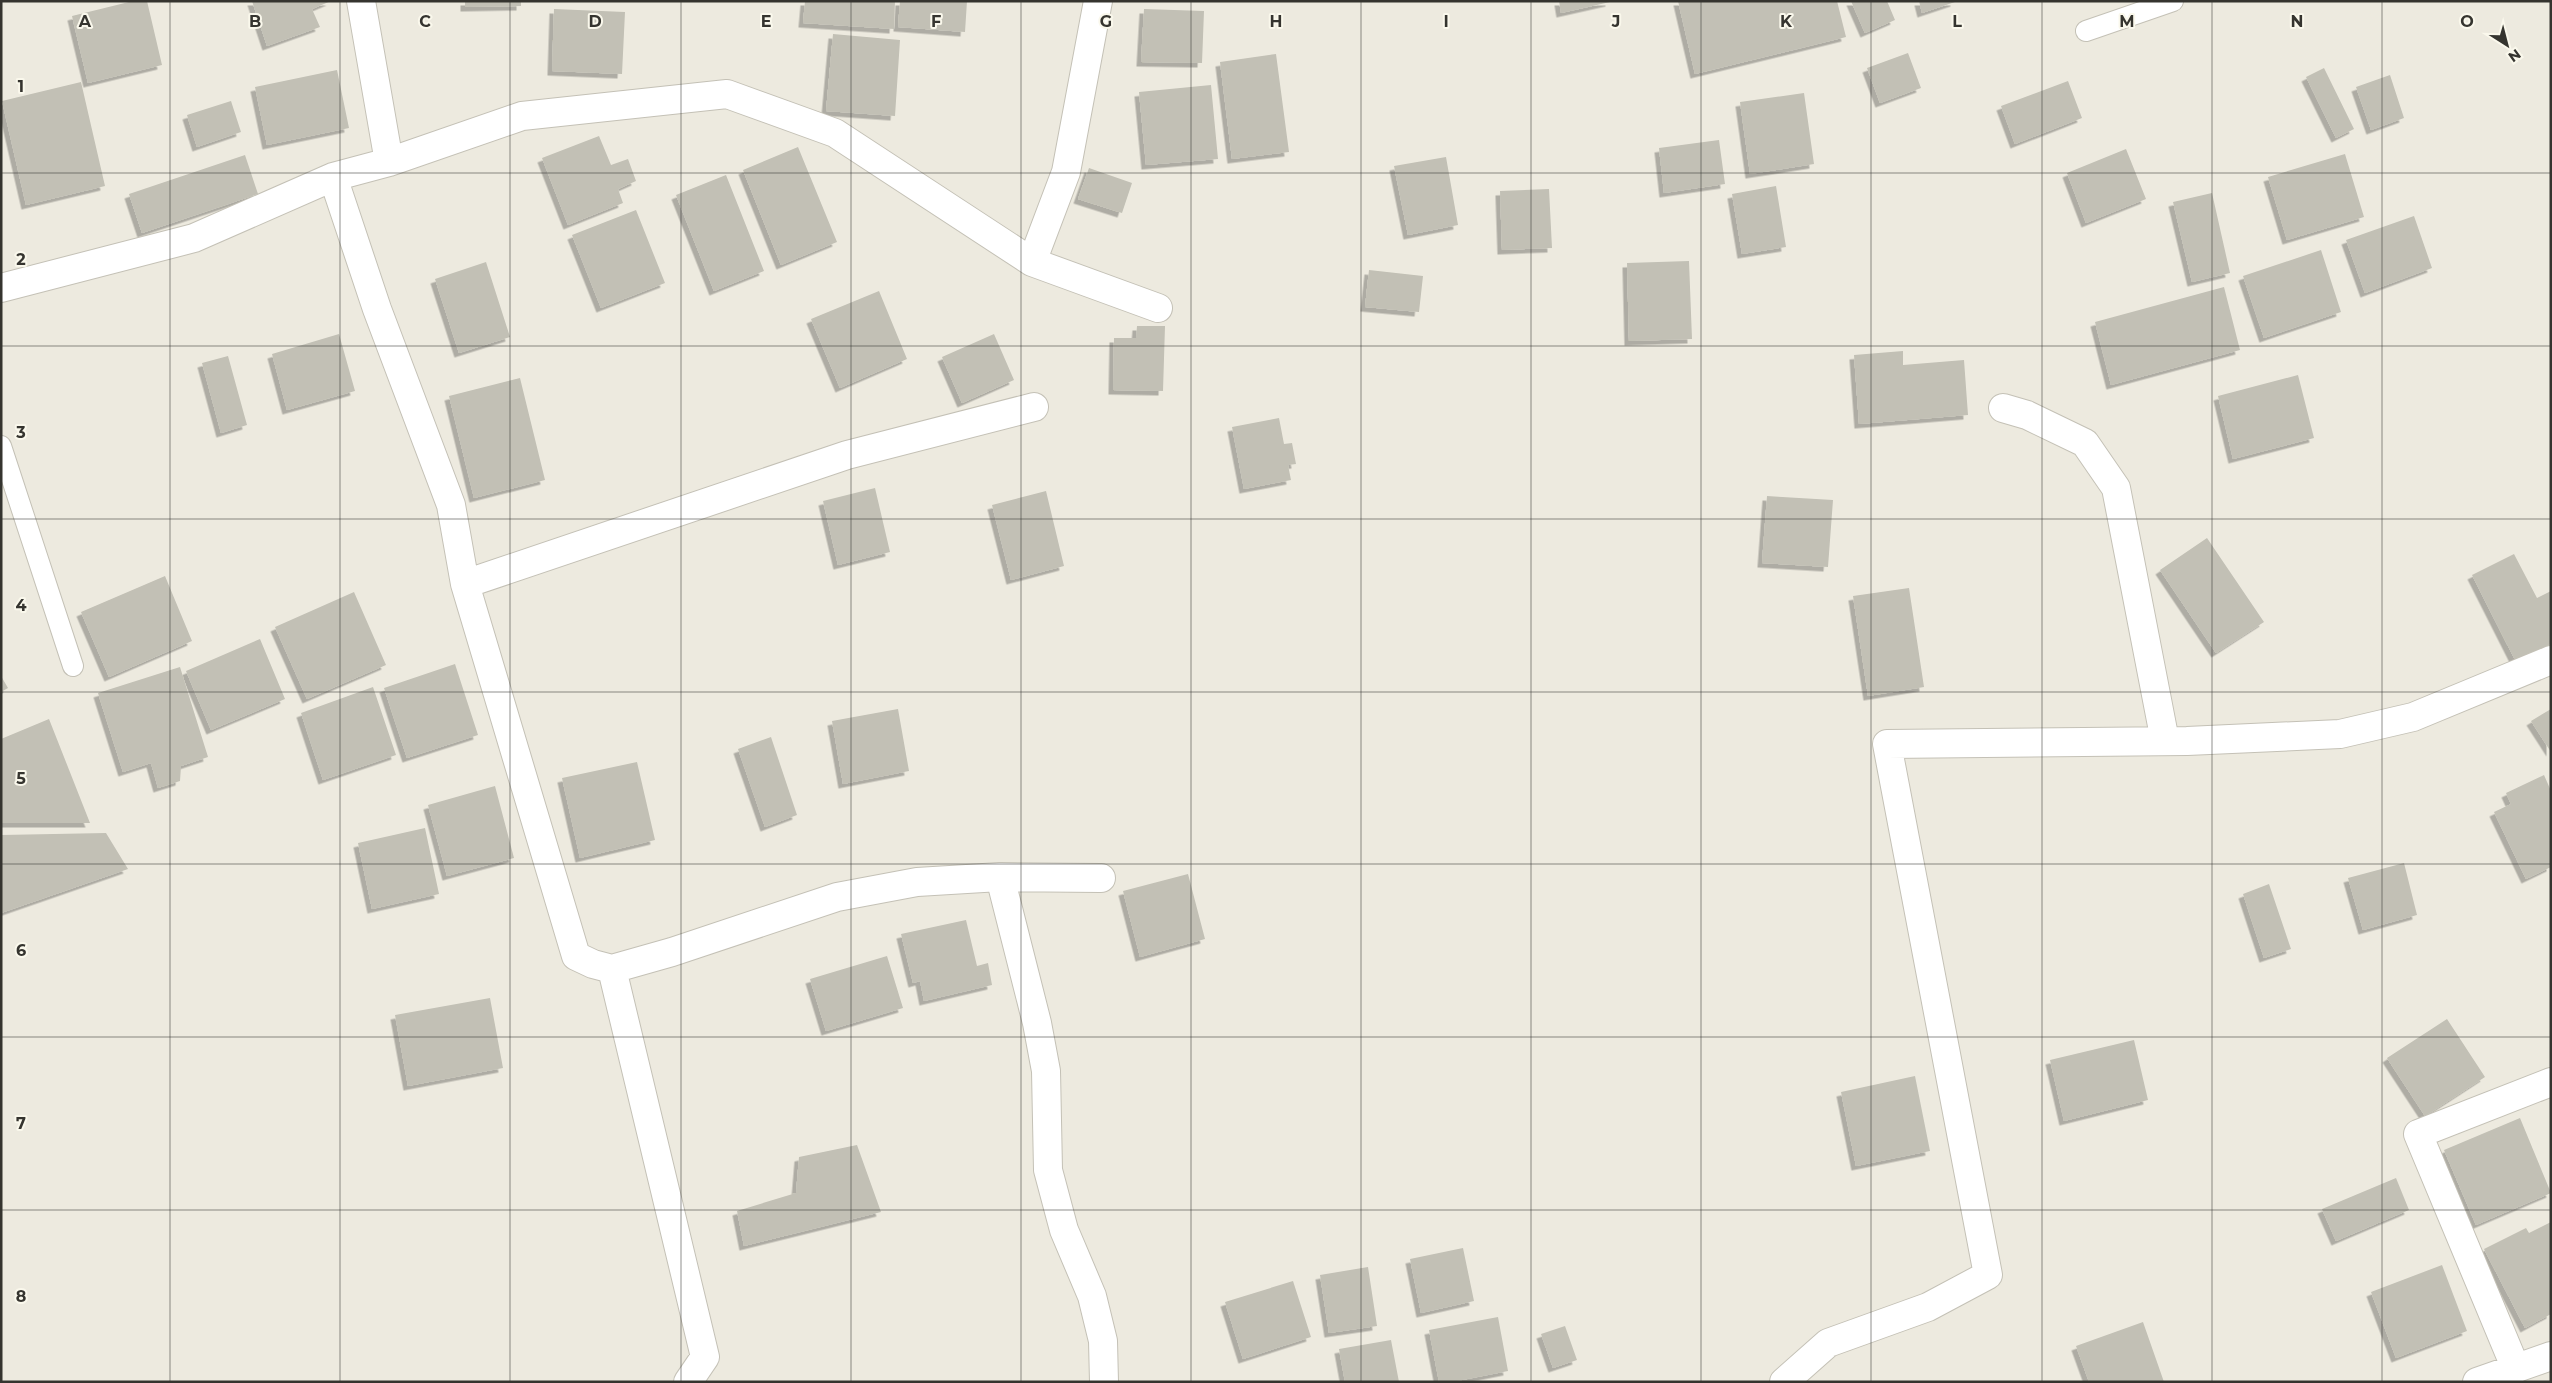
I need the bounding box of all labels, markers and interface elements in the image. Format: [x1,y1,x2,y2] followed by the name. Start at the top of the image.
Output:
[78,12,92,31] text: A
[249,12,261,31] text: B
[419,12,431,31] text: C
[588,12,602,31] text: D
[761,12,771,31] text: E
[931,12,941,31] text: F
[1100,12,1112,31] text: G
[1270,12,1282,31] text: H
[1443,12,1449,31] text: I
[1611,12,1620,31] text: J
[1780,12,1793,31] text: K
[1952,12,1962,31] text: L
[2119,12,2135,31] text: M
[2291,12,2303,31] text: N
[2460,12,2474,31] text: O
[2482,20,2532,70] north arrow
[2505,45,2525,66] text: N
[18,77,24,96] text: 1
[16,250,26,269] text: 2
[15,423,26,442] text: 3
[15,596,27,615] text: 4
[16,769,26,788] text: 5
[16,941,26,960] text: 6
[16,1114,26,1133] text: 7
[16,1287,26,1306] text: 8

